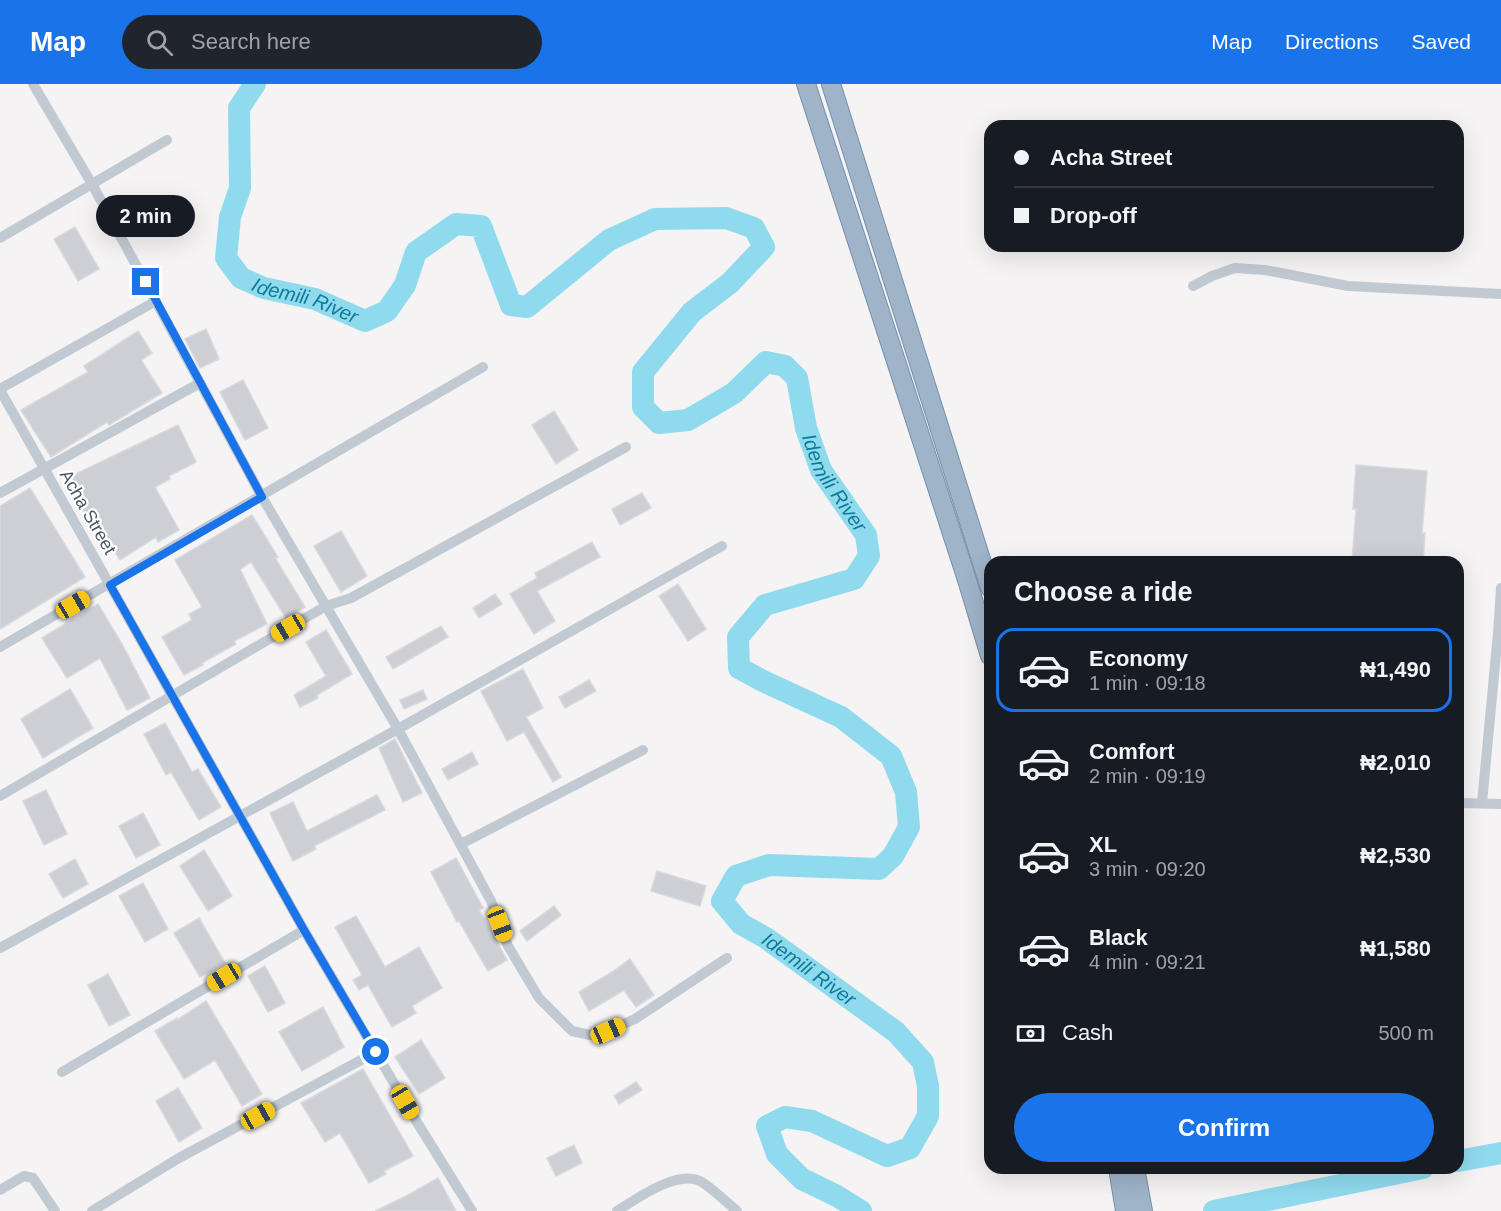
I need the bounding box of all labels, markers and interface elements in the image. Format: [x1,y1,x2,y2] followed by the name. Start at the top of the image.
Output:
[122,15,542,69] search box
[30,26,86,57] text: Map
[143,26,176,59] icon: search
[191,29,311,54] text: Search here
[1211,30,1252,53] text: Map
[1285,30,1378,53] text: Directions
[1411,30,1471,53] text: Saved
[1050,145,1172,170] text: Acha Street
[96,195,195,237] callout: 2 min
[1050,203,1137,228] text: Drop-off
[119,205,172,227] text: 2 min
[132,268,159,295] route end
[249,273,363,328] water label: Idemili River
[798,431,872,537] water label: Idemili River
[56,466,120,558] street label: Acha Street
[1014,577,1193,607] text: Choose a ride
[53,588,93,622] car
[268,611,308,645] car
[1017,643,1071,697] icon: car
[1089,646,1188,671] text: Economy
[1360,657,1431,682] text: ₦1,490
[1089,672,1206,694] text: 1 min · 09:18
[1017,736,1071,790] icon: car
[1089,739,1175,764] text: Comfort
[1360,750,1431,775] text: ₦2,010
[1089,765,1206,787] text: 2 min · 09:19
[1017,829,1071,883] icon: car
[1089,832,1117,857] text: XL
[1360,843,1431,868] text: ₦2,530
[1089,858,1206,880] text: 3 min · 09:20
[485,904,515,944] car
[1017,922,1071,976] icon: car
[1089,925,1148,950] text: Black
[758,928,861,1011] water label: Idemili River
[1360,936,1431,961] text: ₦1,580
[1089,951,1206,973] text: 4 min · 09:21
[204,960,244,994] car
[588,1015,628,1047] car
[1014,1017,1047,1050] icon: cash
[1062,1020,1113,1045] text: Cash
[1378,1022,1434,1044] text: 500 m
[362,1038,389,1065] route start
[388,1082,422,1122] car
[1014,1093,1434,1162] button: Confirm
[238,1099,278,1133] car

